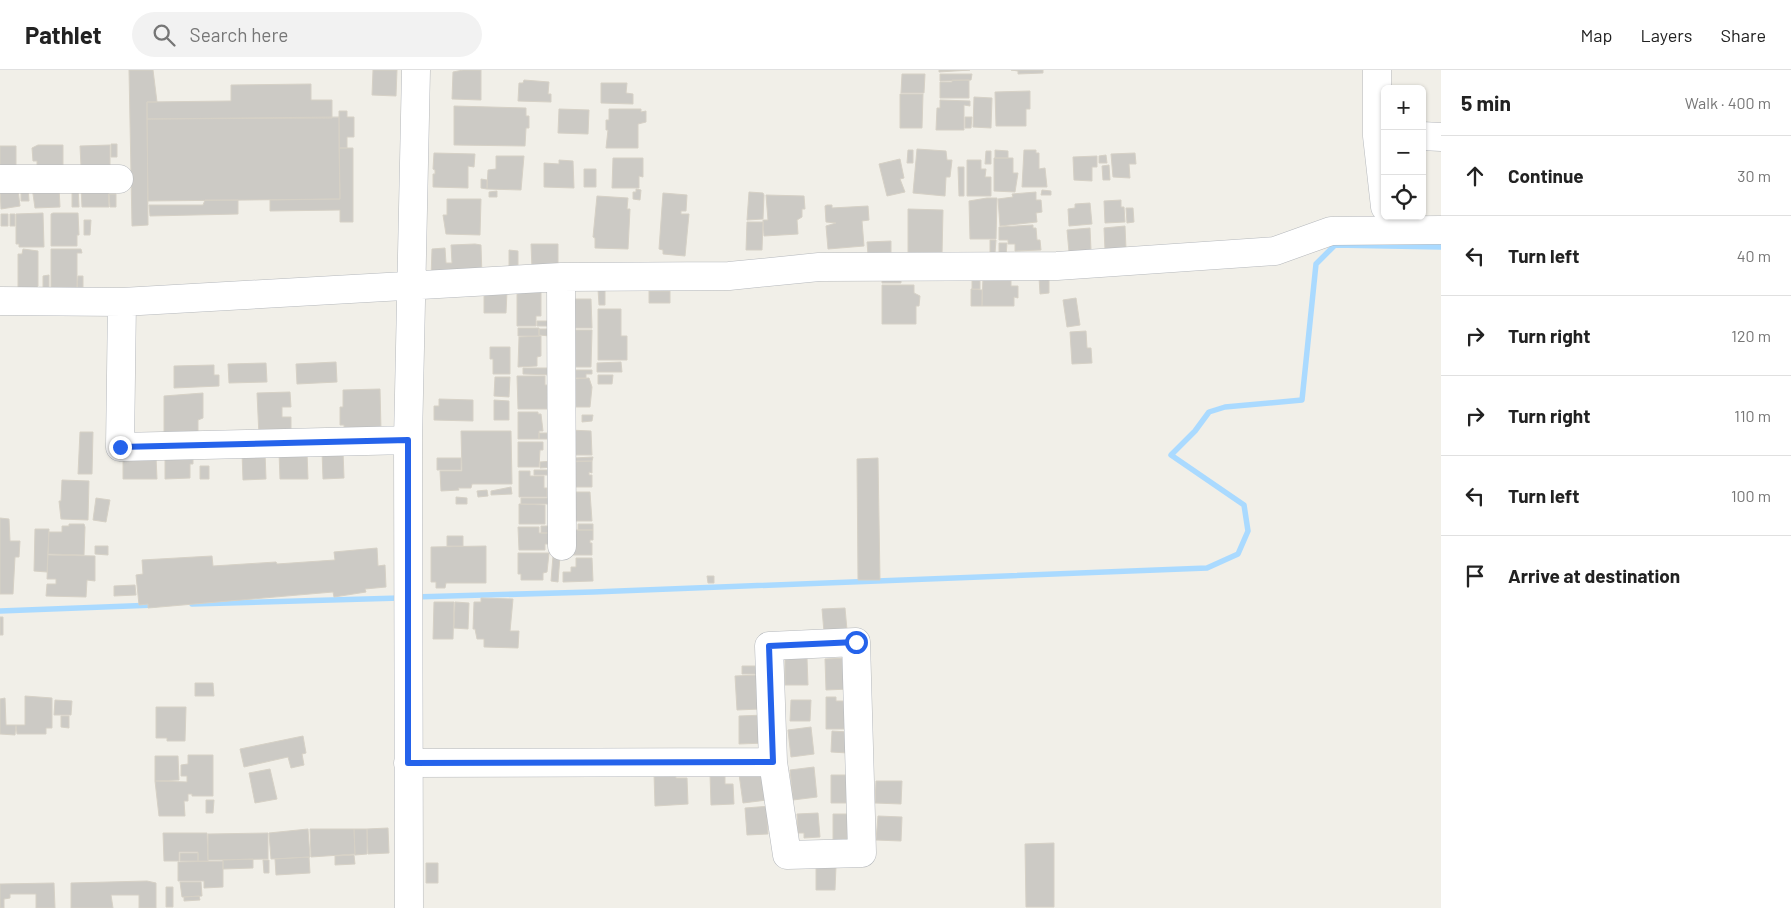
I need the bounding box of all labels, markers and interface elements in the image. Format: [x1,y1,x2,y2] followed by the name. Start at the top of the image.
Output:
[132,12,482,57] search box
[25,20,102,49] text: Pathlet
[150,21,178,49] icon: search
[190,23,288,46] text: Search here
[1580,24,1612,46] text: Map
[1640,24,1693,46] text: Layers
[1721,24,1766,46] text: Share
[1381,85,1426,220] map controls
[1381,85,1426,130] button: +
[1461,90,1511,115] text: 5 min
[1685,93,1771,112] text: Walk · 400 m
[1381,130,1426,175] button: −
[1461,162,1489,190] icon: ahead
[1508,164,1584,187] text: Continue
[1737,166,1771,185] text: 30 m
[1381,175,1426,220] button: locate
[1461,242,1489,270] icon: left
[1508,244,1579,267] text: Turn left
[1737,246,1771,265] text: 40 m
[1461,322,1489,350] icon: right
[1508,324,1590,347] text: Turn right
[1731,326,1771,345] text: 120 m
[1461,402,1489,430] icon: right
[1508,404,1590,427] text: Turn right
[1734,406,1771,425] text: 110 m
[109,436,132,459] route end
[1461,482,1489,510] icon: left
[1508,484,1579,507] text: Turn left
[1731,486,1771,505] text: 100 m
[1461,562,1489,590] icon: arrive
[1508,564,1680,587] text: Arrive at destination
[845,631,868,654] route start

